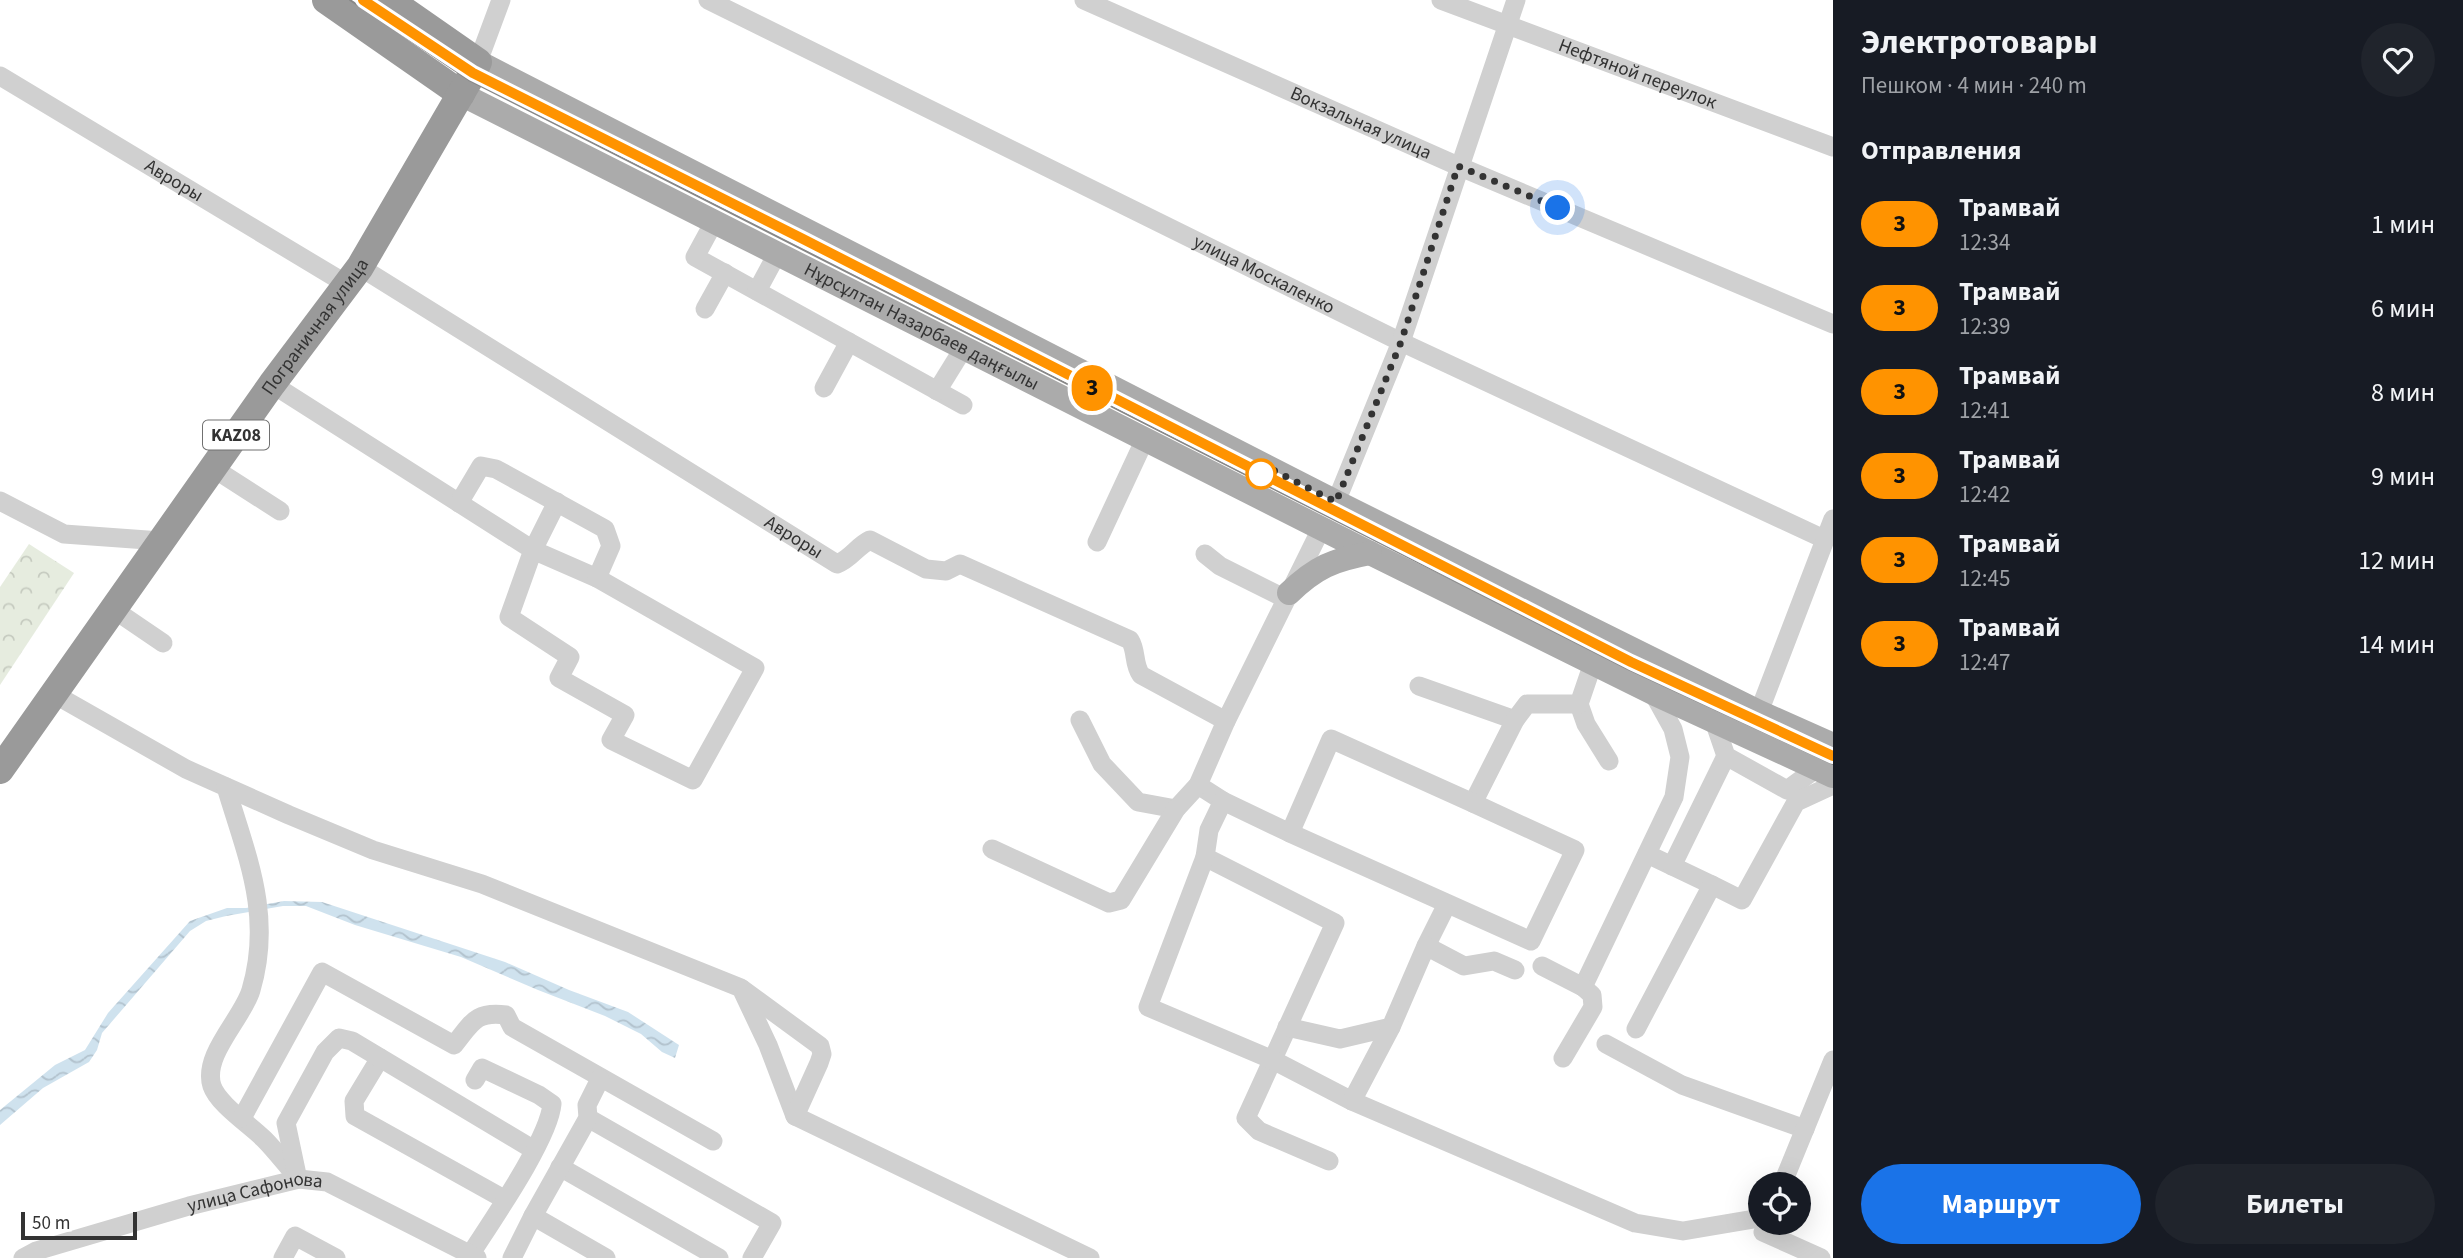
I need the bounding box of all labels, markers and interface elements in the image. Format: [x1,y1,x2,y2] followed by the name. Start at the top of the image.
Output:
[1861,19,2098,66] text: Электротовары
[2361,23,2435,97] button: heart
[1554,32,1721,116] street label: Нефтяной переулок
[1861,69,2087,102] text: Пешком · 4 мин · 240 m
[1286,80,1436,166] street label: Вокзальная улица
[1861,132,2021,169] text: Отправления
[140,152,209,209] street label: Авроры
[1959,189,2060,226] text: Трамвай
[1540,190,1575,225] your location
[1893,206,1906,241] text: 3
[2371,206,2435,243] text: 1 мин
[1959,226,2010,259] text: 12:34
[1189,228,1339,321] street label: улица Москаленко
[255,253,376,401] street label: Пограничная улица
[799,256,1044,397] street label: Нұрсұлтан Назарбаев даңғылы
[1959,273,2060,310] text: Трамвай
[1893,290,1906,325] text: 3
[2371,290,2435,327] text: 6 мин
[1959,310,2010,343] text: 12:39
[1959,357,2060,394] text: Трамвай
[1069,365,1115,411] line badge: 3
[1086,370,1098,405] text: 3
[1893,374,1906,409] text: 3
[2371,374,2435,411] text: 8 мин
[1959,394,2010,427] text: 12:41
[203,421,269,450] road number: KAZ08
[1959,441,2060,478] text: Трамвай
[1893,458,1906,493] text: 3
[2371,458,2435,495] text: 9 мин
[1246,459,1276,489] unlabelled marker
[1959,478,2010,511] text: 12:42
[759,509,828,566] street label: Авроры
[1959,525,2060,562] text: Трамвай
[1893,542,1906,577] text: 3
[2358,542,2435,579] text: 12 мин
[1959,562,2010,595] text: 12:45
[1959,609,2060,646] text: Трамвай
[1893,626,1906,661] text: 3
[2358,626,2435,663] text: 14 мин
[1959,646,2010,679] text: 12:47
[1861,1164,2141,1244] button: Маршрут
[2155,1164,2435,1244] button: Билеты
[184,1165,324,1219] street label: улица Сафонова
[1748,1172,1811,1235] map controls
[1748,1172,1811,1235] button: locate
[21,1209,136,1241] scale bar
[32,1210,70,1237] text: 50 m

